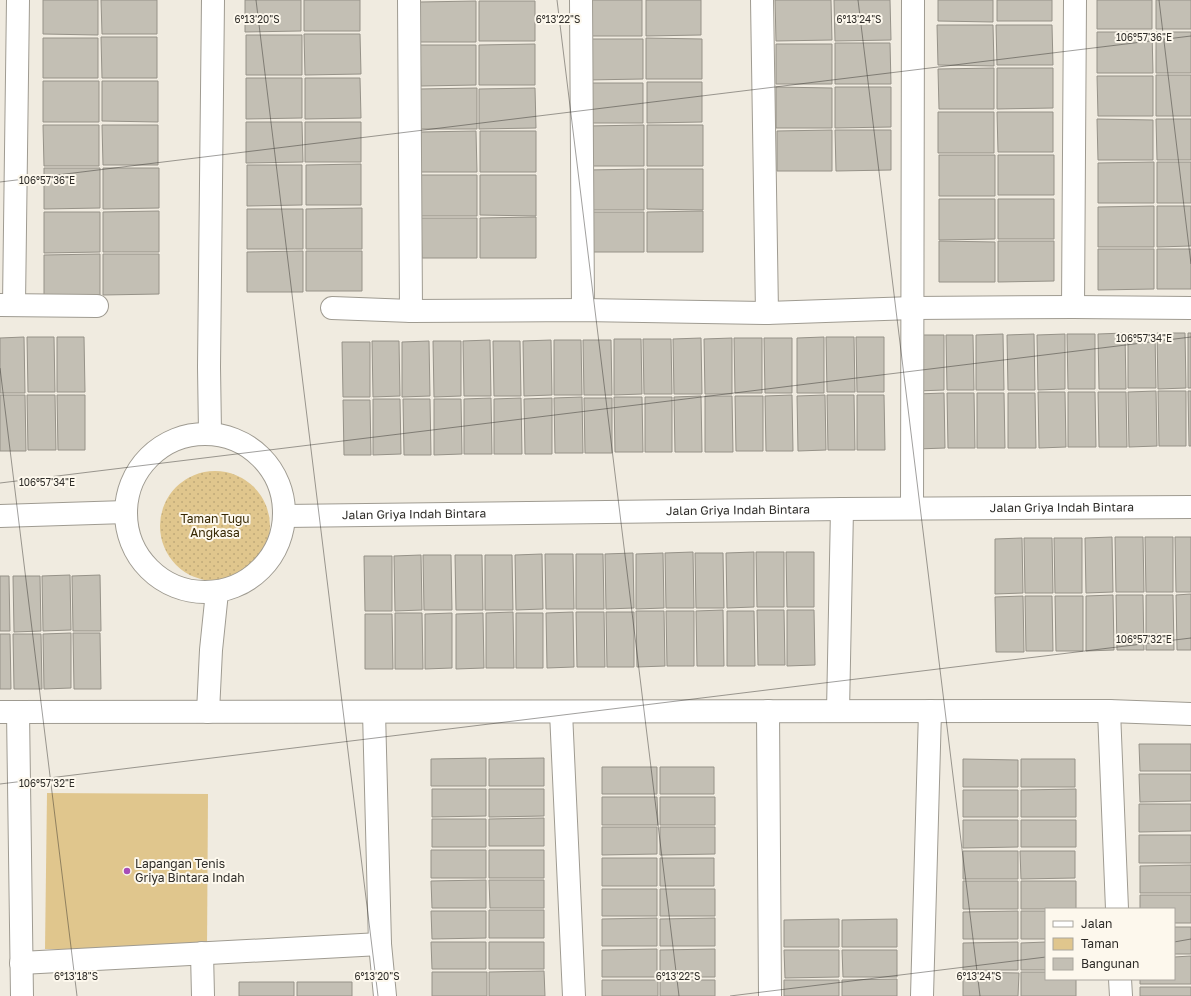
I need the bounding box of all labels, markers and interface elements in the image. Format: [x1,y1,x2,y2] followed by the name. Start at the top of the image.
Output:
[234,13,280,25] text: 6°13'20"S
[536,13,580,25] text: 6°13'22"S
[836,13,882,25] text: 6°13'24"S
[1116,31,1172,43] text: 106°57'36"E
[19,174,75,186] text: 106°57'36"E
[1116,332,1172,344] text: 106°57'34"E
[19,476,75,488] text: 106°57'34"E
[990,499,1134,515] street label: Jalan Griya Indah Bintara
[666,501,810,518] street label: Jalan Griya Indah Bintara
[342,505,486,522] street label: Jalan Griya Indah Bintara
[180,511,250,540] park label: Taman Tugu Angkasa
[1116,633,1172,645] text: 106°57'32"E
[19,777,75,789] text: 106°57'32"E
[135,856,245,885] place label: Lapangan Tenis Griya Bintara Indah
[122,866,132,876] marker: Lapangan Tenis Griya Bintara Indah
[1045,908,1175,980] legend
[1081,916,1112,931] text: Jalan
[1081,936,1119,951] text: Taman
[1081,956,1139,971] text: Bangunan
[54,970,98,982] text: 6°13'18"S
[354,970,400,982] text: 6°13'20"S
[656,970,700,982] text: 6°13'22"S
[956,970,1002,982] text: 6°13'24"S

